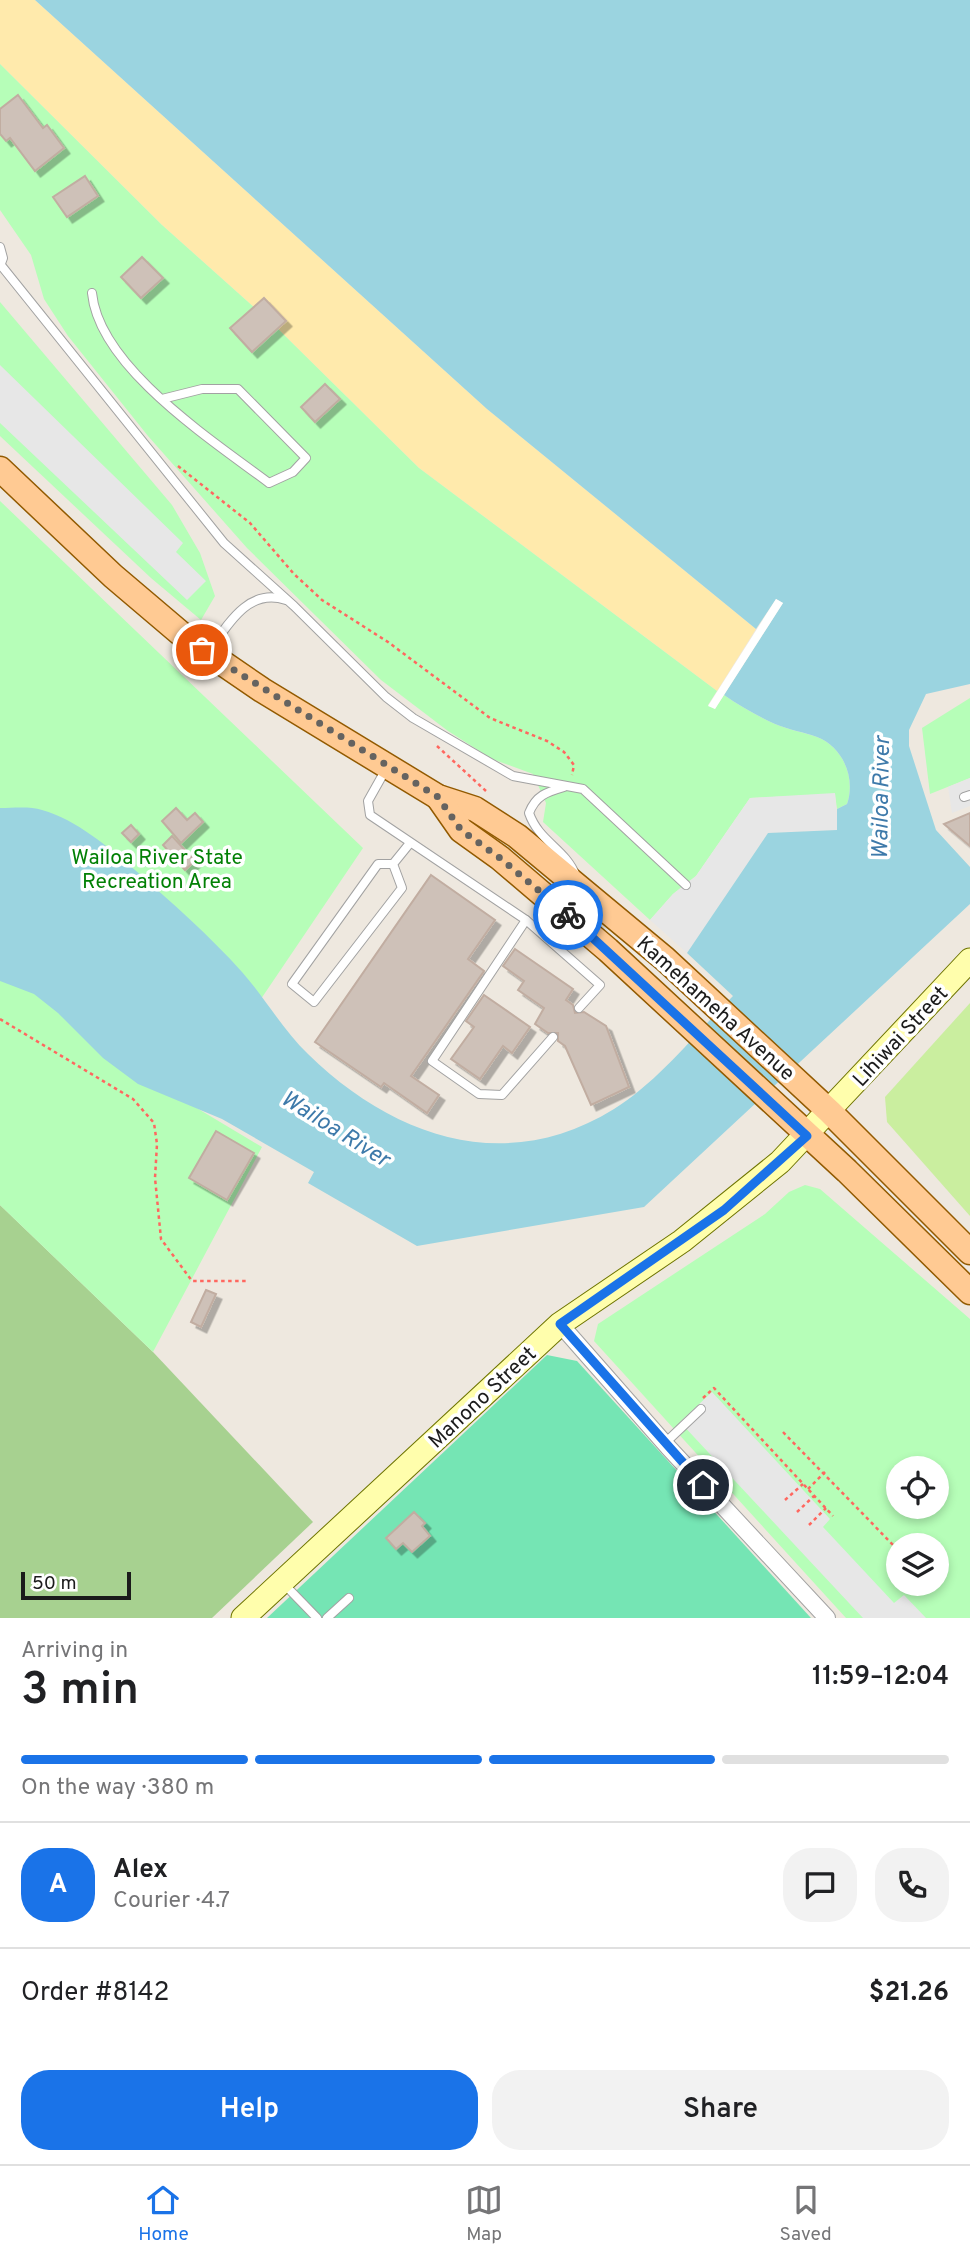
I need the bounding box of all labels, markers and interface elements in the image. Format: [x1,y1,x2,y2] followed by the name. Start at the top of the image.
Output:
[172,620,232,680] pin
[183,631,221,669] icon: bag
[867,734,898,860] water label: Wailoa River
[71,845,243,896] park label: Wailoa River State Recreation Area
[533,880,603,950] courier
[549,896,587,934] icon: bike
[630,931,800,1087] street label: Kamehameha Avenue
[848,981,955,1093] street label: Lihiwai Street
[275,1085,396,1176] water label: Wailoa River
[423,1341,543,1455] street label: Manono Street
[673,1455,733,1515] pin
[886,1456,949,1596] map controls
[886,1456,949,1519] button: locate
[684,1466,722,1504] icon: home
[886,1533,949,1596] button: layers
[21,1569,131,1601] scale bar
[32,1572,77,1596] text: 50 m
[21,1637,128,1666] text: Arriving in
[812,1661,949,1694] text: 11:59–12:04
[21,1662,139,1721] text: 3 min
[21,1774,214,1803] text: On the way · 380 m
[783,1848,857,1922] button: chat
[875,1848,949,1922] button: phone
[113,1854,168,1887] text: Alex
[49,1869,67,1902] text: A
[113,1887,230,1916] text: Courier · 4.7
[21,1977,169,2010] text: Order #8142
[869,1977,949,2010] text: $21.26
[21,2070,478,2150] button: Help
[492,2070,949,2150] button: Share
[138,2181,189,2247] tab: Home
[465,2181,503,2247] tab: Map
[780,2181,832,2247] tab: Saved

